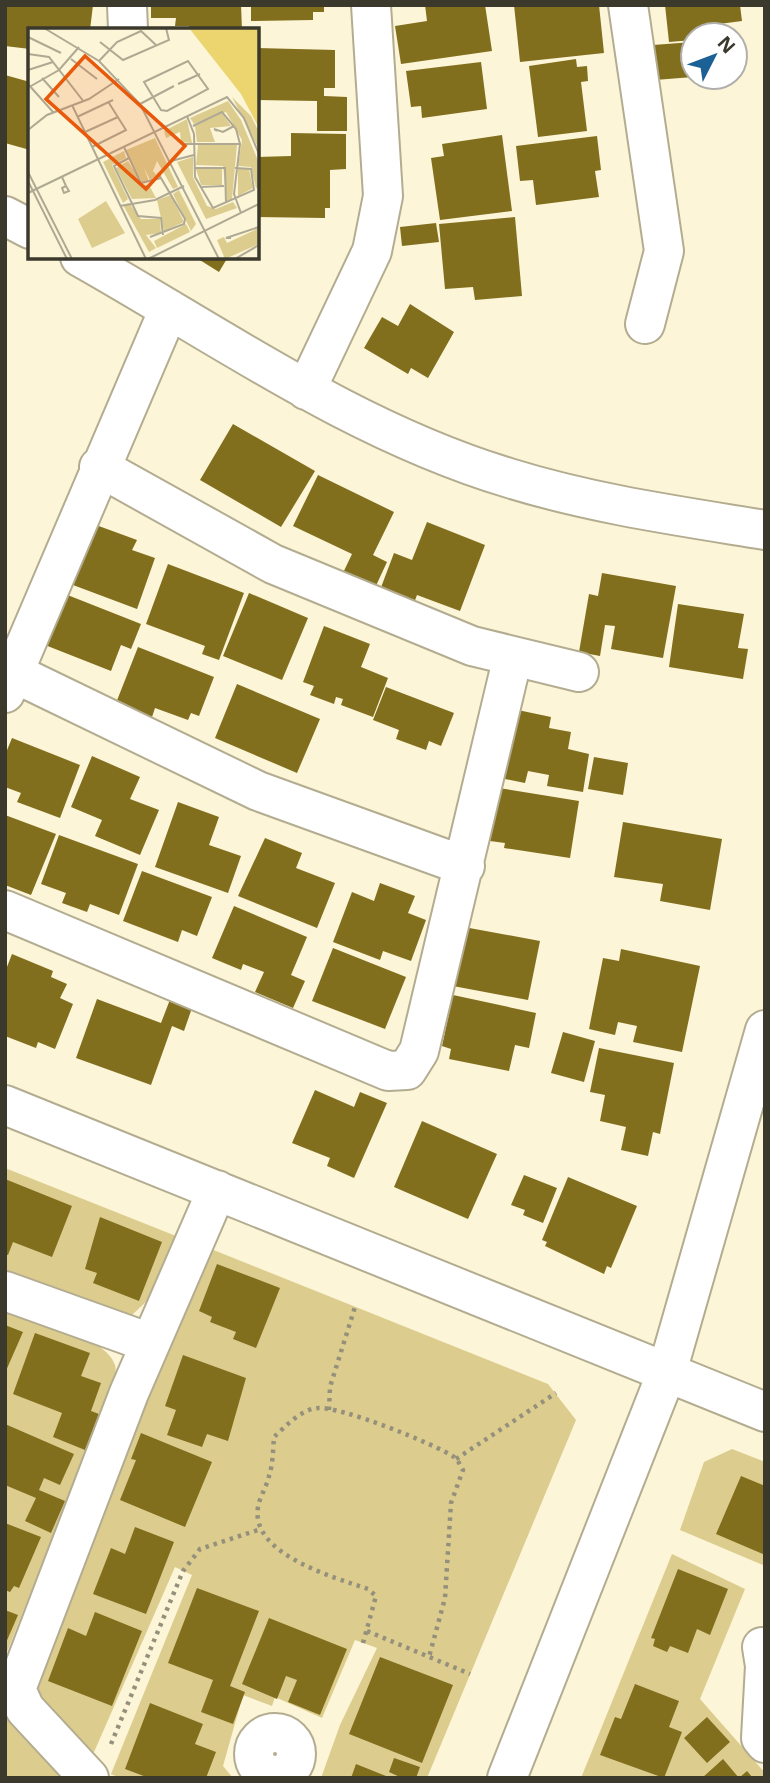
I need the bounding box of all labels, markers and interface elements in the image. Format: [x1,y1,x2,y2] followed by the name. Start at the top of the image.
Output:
[679,21,749,91] north arrow
[28,28,259,259] inset map
[712,30,741,59] text: N

